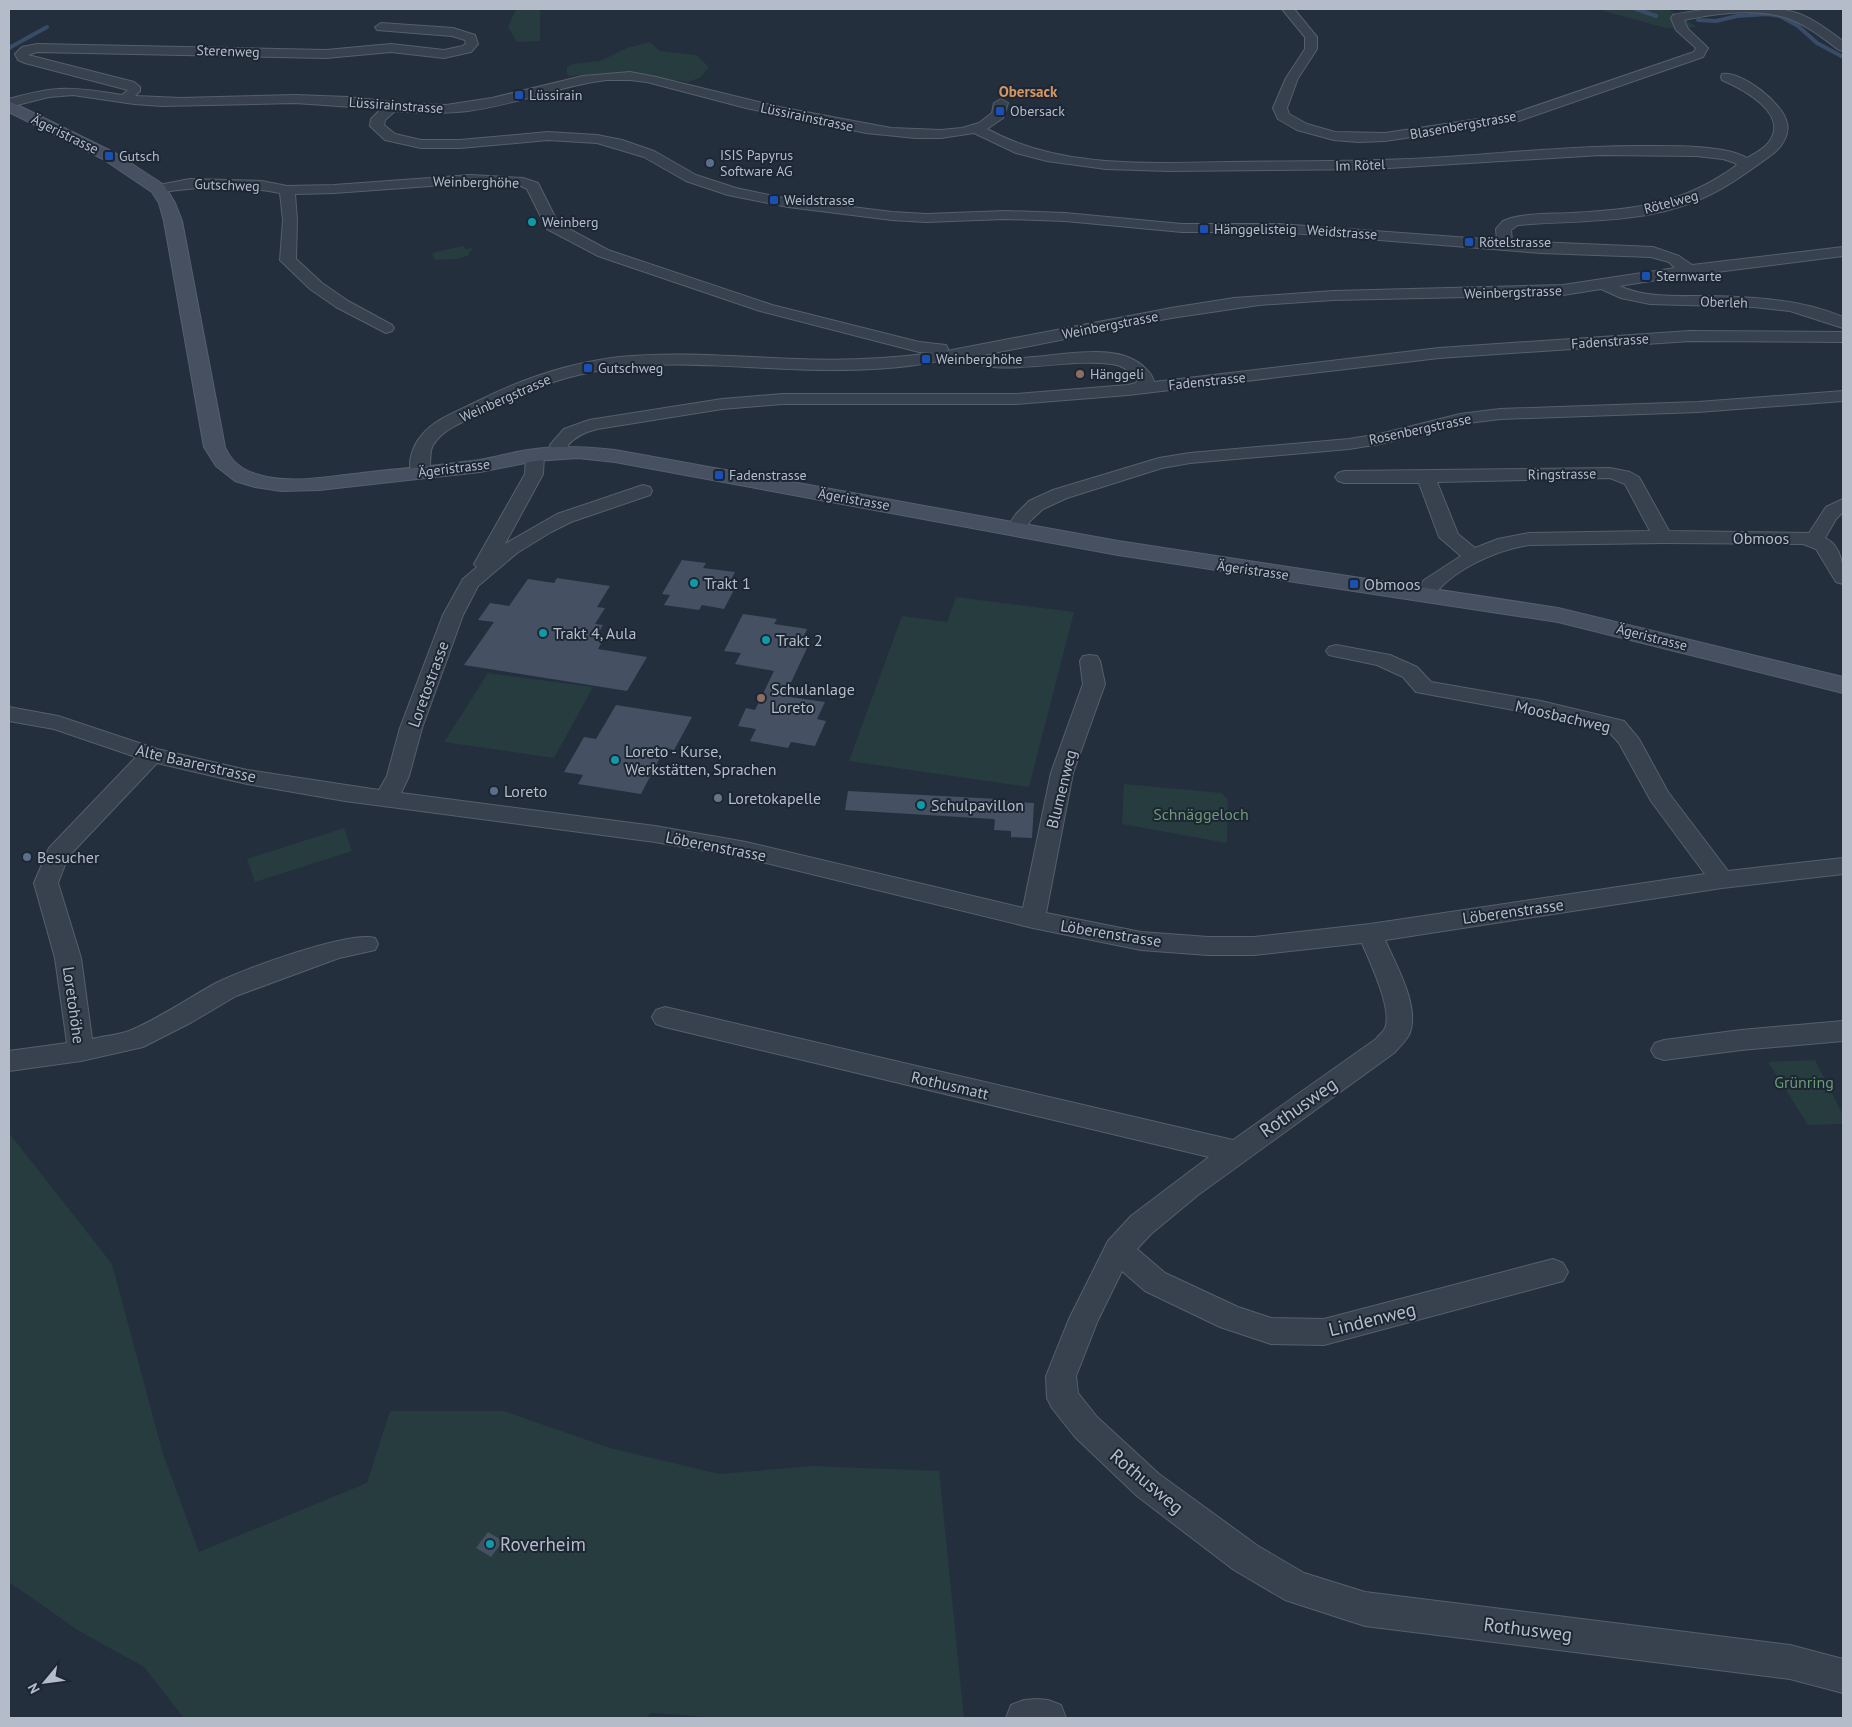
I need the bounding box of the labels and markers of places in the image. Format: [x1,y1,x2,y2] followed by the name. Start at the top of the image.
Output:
[529,86,582,104] place label: Lüssirain
[513,89,525,101] marker: Lüssirain
[1010,102,1065,120] place label: Obersack
[994,105,1006,117] marker: Obersack
[720,146,793,180] place label: ISIS Papyrus Software AG
[119,147,160,165] place label: Gutsch
[103,150,115,162] marker: Gutsch
[704,157,716,169] marker: ISIS Papyrus Software AG
[784,191,855,209] place label: Weidstrasse
[768,194,780,206] marker: Weidstrasse
[542,213,598,231] place label: Weinberg
[526,216,538,228] marker: Weinberg
[1214,220,1297,238] place label: Hänggelisteig
[1198,223,1210,235] marker: Hänggelisteig
[1479,233,1551,251] place label: Rötelstrasse
[1463,236,1475,248] marker: Rötelstrasse
[1656,267,1722,285] place label: Sternwarte
[1640,270,1652,282] marker: Sternwarte
[936,350,1022,368] place label: Weinberghöhe
[920,353,932,365] marker: Weinberghöhe
[598,359,663,377] place label: Gutschweg
[582,362,594,374] marker: Gutschweg
[1090,365,1144,383] place label: Hänggeli
[1074,368,1086,380] marker: Hänggeli
[729,466,807,484] place label: Fadenstrasse
[713,469,725,481] marker: Fadenstrasse
[704,573,751,593] place label: Trakt 1
[1364,574,1421,594] place label: Obmoos
[688,577,700,589] marker: Trakt 1
[1348,578,1360,590] marker: Obmoos
[553,623,636,643] place label: Trakt 4, Aula
[537,627,549,639] marker: Trakt 4, Aula
[776,630,823,650] place label: Trakt 2
[760,634,772,646] marker: Trakt 2
[771,679,855,717] place label: Schulanlage Loreto
[755,692,767,704] marker: Schulanlage Loreto
[625,741,776,779] place label: Loreto - Kurse, Werkstätten, Sprachen
[609,754,621,766] marker: Loreto - Kurse, Werkstätten, Sprachen
[504,781,547,801] place label: Loreto
[488,785,500,797] marker: Loreto
[728,788,821,808] place label: Loretokapelle
[712,792,724,804] marker: Loretokapelle
[931,795,1024,815] place label: Schulpavillon
[915,799,927,811] marker: Schulpavillon
[37,847,100,867] place label: Besucher
[21,851,33,863] marker: Besucher
[500,1532,586,1556] place label: Roverheim
[484,1538,496,1550] marker: Roverheim

